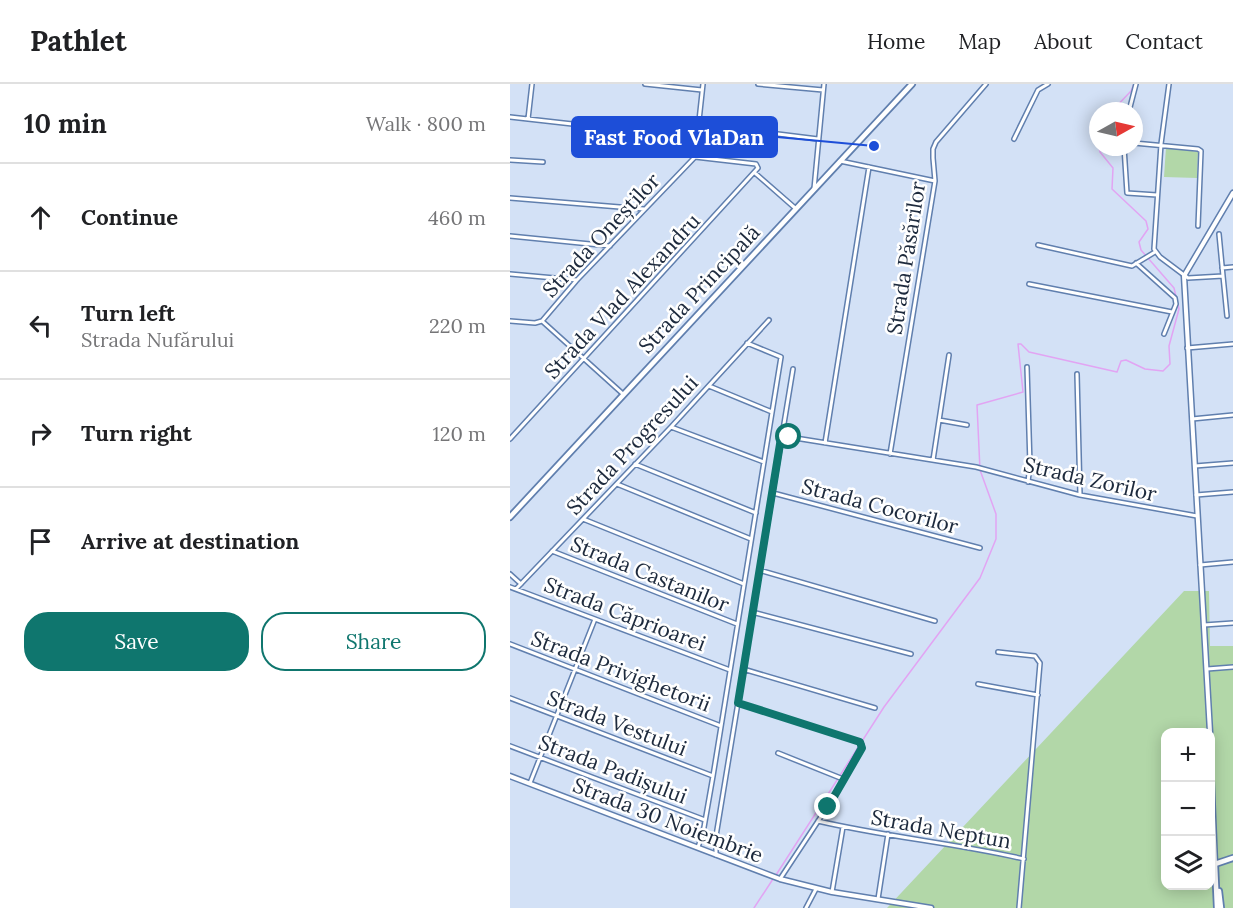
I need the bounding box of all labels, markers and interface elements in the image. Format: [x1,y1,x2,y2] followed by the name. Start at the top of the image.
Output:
[30,23,127,59] text: Pathlet
[867,28,925,55] text: Home
[958,28,1001,55] text: Map
[1034,28,1092,55] text: About
[1125,28,1203,55] text: Contact
[1089,102,1143,156] north arrow
[24,107,107,140] text: 10 min
[366,111,486,136] text: Walk · 800 m
[572,117,777,157] callout: Fast Food VlaDan
[584,123,764,151] text: Fast Food VlaDan
[536,167,666,303] street label: Strada Oneștilor
[881,179,931,337] street label: Strada Păsărilor
[24,201,57,234] icon: ahead
[81,203,178,231] text: Continue
[428,205,486,230] text: 460 m
[538,208,706,384] street label: Strada Vlad Alexandru
[632,219,766,359] street label: Strada Principală
[81,299,175,327] text: Turn left
[24,309,57,342] icon: left
[429,313,486,338] text: 220 m
[81,327,234,352] text: Strada Nufărului
[560,370,704,520] street label: Strada Progresului
[24,417,57,450] icon: right
[81,419,192,447] text: Turn right
[432,421,486,446] text: 120 m
[775,423,801,449] route start
[1021,451,1159,507] street label: Strada Zorilor
[799,472,961,540] street label: Strada Cocorilor
[24,525,57,558] icon: arrive
[81,527,299,555] text: Arrive at destination
[567,530,733,618] street label: Strada Castanilor
[540,571,710,657] street label: Strada Căprioarei
[24,612,249,671] button: Save
[261,612,486,671] button: Share
[527,624,715,718] street label: Strada Privighetorii
[543,684,691,762] street label: Strada Vestului
[535,728,691,810] street label: Strada Padișului
[1161,728,1215,890] map controls
[1161,728,1215,782] button: +
[569,771,767,869] street label: Strada 30 Noiembrie
[1161,782,1215,836] button: −
[814,793,840,819] route end
[869,803,1013,855] street label: Strada Neptun
[1161,836,1215,890] button: layers

